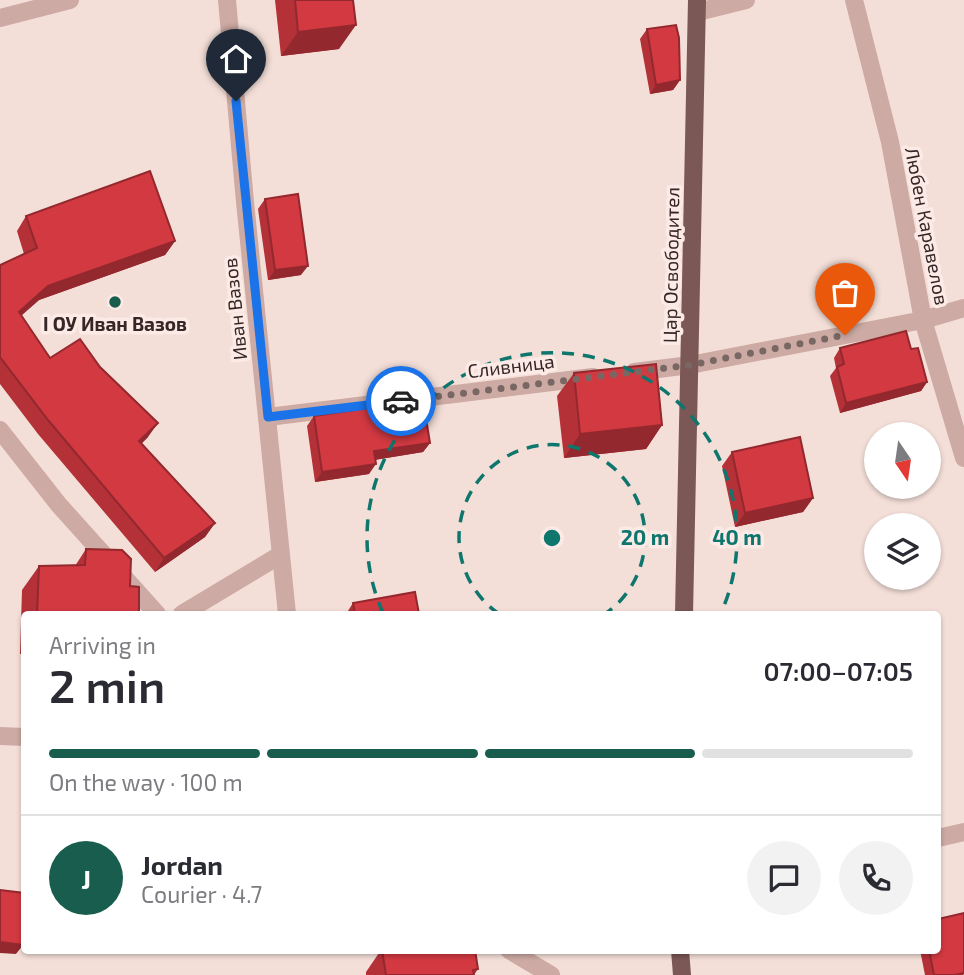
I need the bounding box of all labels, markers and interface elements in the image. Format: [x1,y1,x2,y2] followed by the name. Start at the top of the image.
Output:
[206,29,266,101] pin
[217,40,255,78] icon: home
[901,145,954,307] street label: Любен Каравелов
[658,187,683,343] street label: Цар Освободител
[218,257,251,361] street label: Иван Вазов
[815,263,875,335] pin
[826,274,864,312] icon: bag
[107,294,123,310] marker: I ОУ Иван Вазов
[43,312,187,335] place label: I ОУ Иван Вазов
[466,349,556,382] street label: Сливница
[366,366,436,436] courier
[382,382,420,420] icon: car
[864,422,942,499] north arrow
[864,422,941,590] map controls
[864,513,941,590] button: layers
[621,524,669,549] text: 20 m
[712,524,762,549] text: 40 m
[540,526,564,550] centre of rings
[49,631,156,659] text: Arriving in
[763,655,913,686] text: 07:00–07:05
[49,657,165,712] text: 2 min
[49,768,243,796] text: On the way · 100 m
[747,841,821,915] button: chat
[839,841,913,915] button: phone
[141,849,223,880] text: Jordan
[81,863,91,894] text: J
[141,880,262,908] text: Courier · 4.7

